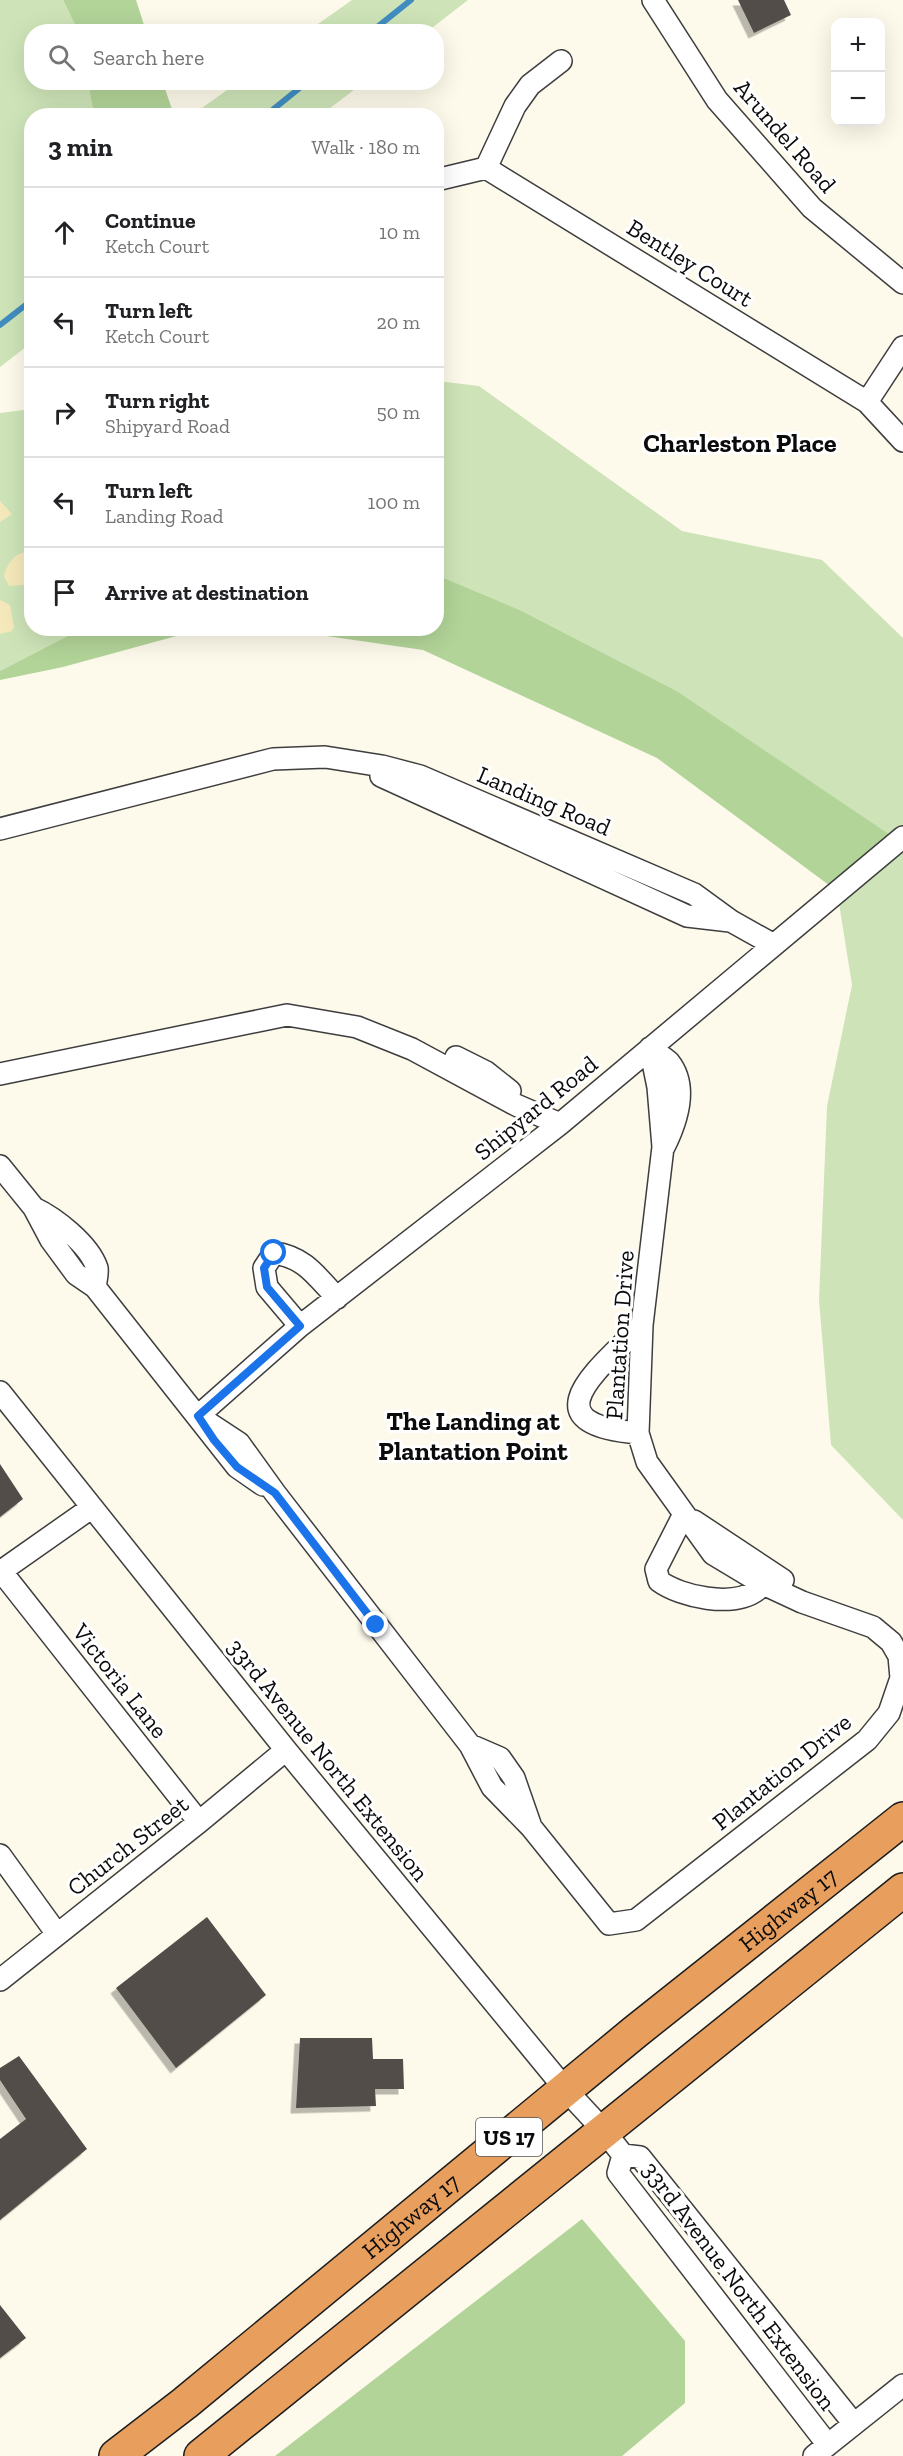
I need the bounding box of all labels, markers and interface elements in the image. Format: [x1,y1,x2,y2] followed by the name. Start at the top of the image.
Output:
[831,18,885,126] map controls
[831,18,885,72] button: +
[24,24,444,90] search box
[45,41,78,74] icon: search
[93,44,204,71] text: Search here
[831,72,885,126] button: −
[728,73,842,198] street label: Arundel Road
[48,131,113,163] text: 3 min
[312,135,420,159] text: Walk · 180 m
[105,207,196,234] text: Continue
[622,212,759,313] street label: Bentley Court
[48,216,81,249] icon: ahead
[379,220,420,244] text: 10 m
[105,234,209,258] text: Ketch Court
[105,297,192,324] text: Turn left
[48,306,81,339] icon: left
[376,310,420,334] text: 20 m
[105,324,209,348] text: Ketch Court
[105,387,209,414] text: Turn right
[48,396,81,429] icon: right
[376,400,420,424] text: 50 m
[105,414,230,438] text: Shipyard Road
[643,427,837,459] district label: Charleston Place
[105,477,192,504] text: Turn left
[48,486,81,519] icon: left
[367,490,420,514] text: 100 m
[105,504,224,528] text: Landing Road
[48,576,81,609] icon: arrive
[105,579,308,606] text: Arrive at destination
[473,759,615,842] street label: Landing Road
[468,1049,603,1166] street label: Shipyard Road
[260,1239,286,1265] route start
[599,1249,640,1421] street label: Plantation Drive
[378,1405,568,1467] district label: The Landing at Plantation Point
[362,1611,388,1637] route end
[66,1617,174,1744] street label: Victoria Lane
[222,1633,435,1887] street label: 33rd Avenue North Extension
[707,1707,857,1836] street label: Plantation Drive
[61,1789,194,1902] street label: Church Street
[733,1862,843,1958] street label: Highway 17
[476,2118,542,2156] road number: US 17
[636,2156,843,2416] street label: 33rd Avenue North Extension
[356,2168,465,2265] street label: Highway 17

